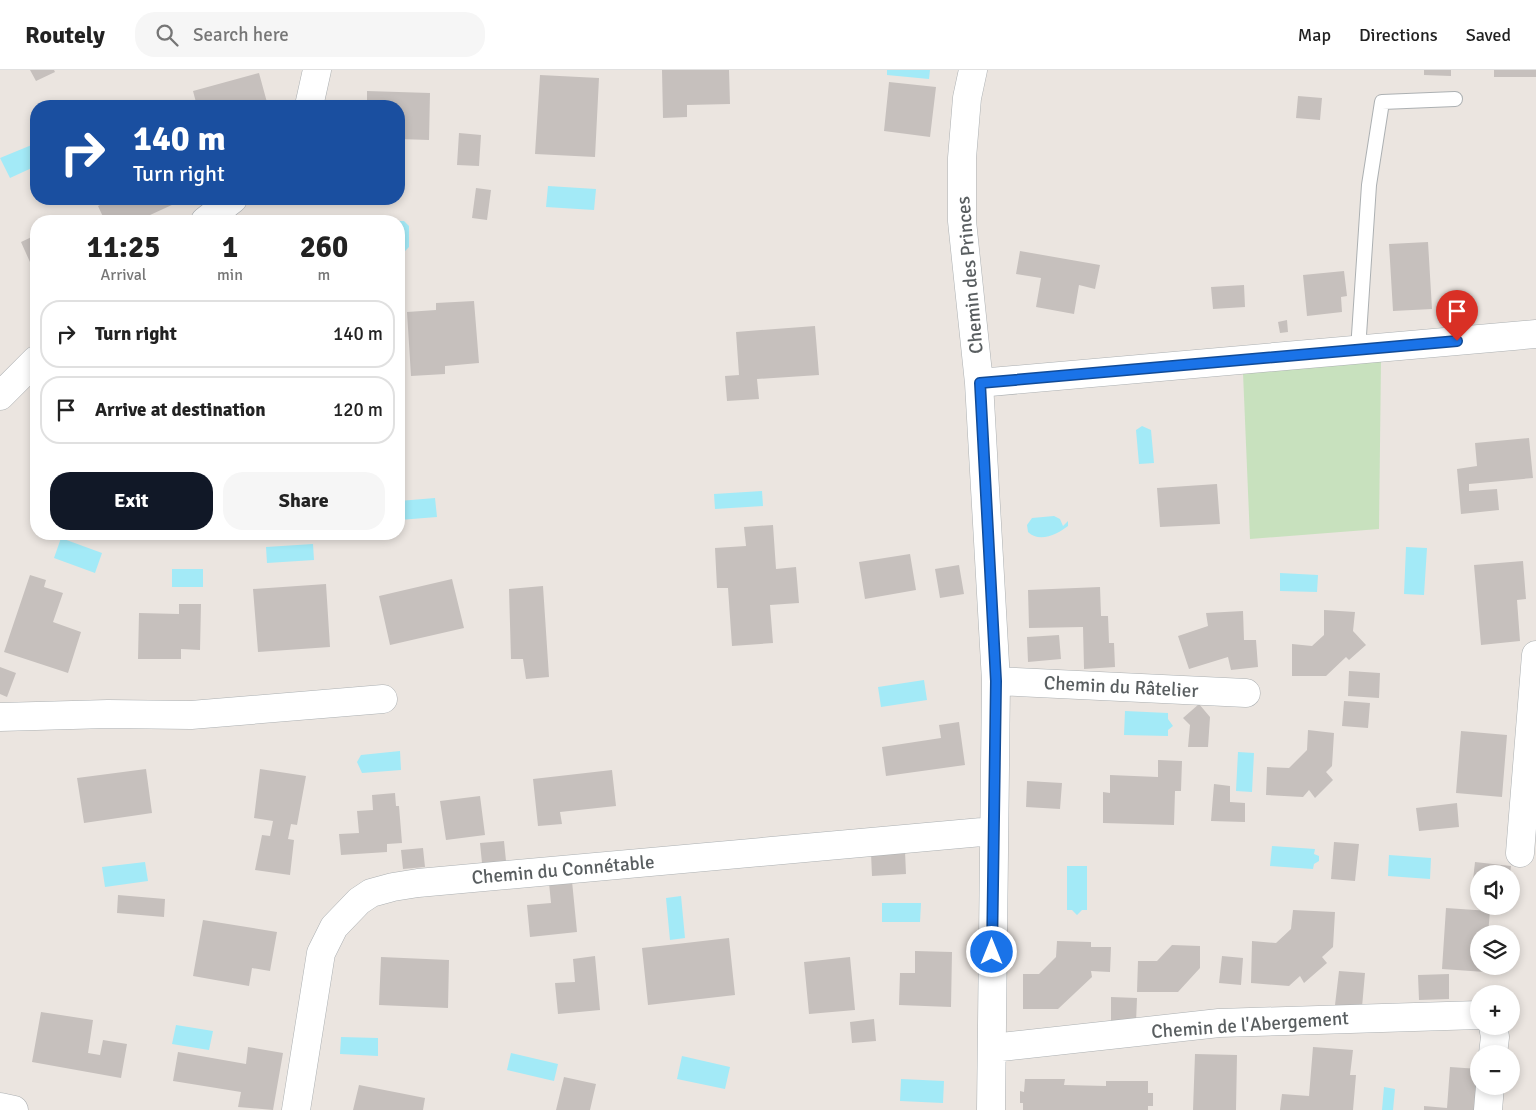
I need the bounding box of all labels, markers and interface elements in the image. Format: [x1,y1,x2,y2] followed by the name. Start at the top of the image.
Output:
[135,12,485,57] search box
[25,20,105,50] text: Routely
[153,21,181,49] icon: search
[193,23,289,47] text: Search here
[1298,24,1331,46] text: Map
[1359,24,1438,46] text: Directions
[1466,24,1511,46] text: Saved
[133,117,226,160] text: 140 m
[50,120,115,185] icon: right
[133,160,225,187] text: Turn right
[951,195,989,355] street label: Chemin des Princes
[87,229,160,266] text: 11:25
[222,229,238,266] text: 1
[300,229,348,266] text: 260
[100,265,147,285] text: Arrival
[217,265,243,285] text: min
[318,265,330,285] text: m
[1436,290,1478,341] pin
[1443,297,1471,325] icon: arrive
[52,320,80,348] icon: right
[95,322,177,346] text: Turn right
[333,322,383,346] text: 140 m
[52,396,80,424] icon: arrive
[95,398,266,422] text: Arrive at destination
[333,398,383,422] text: 120 m
[50,472,213,530] button: Exit
[223,472,385,530] button: Share
[1043,671,1199,703] street label: Chemin du Râtelier
[471,850,655,890] street label: Chemin du Connétable
[1470,865,1520,1095] map controls
[1470,865,1520,915] button: sound
[965,925,1017,977] position arrow
[1470,925,1520,975] button: layers
[1470,985,1520,1035] button: +
[1150,1006,1350,1044] street label: Chemin de l'Abergement
[1470,1045,1520,1095] button: −

